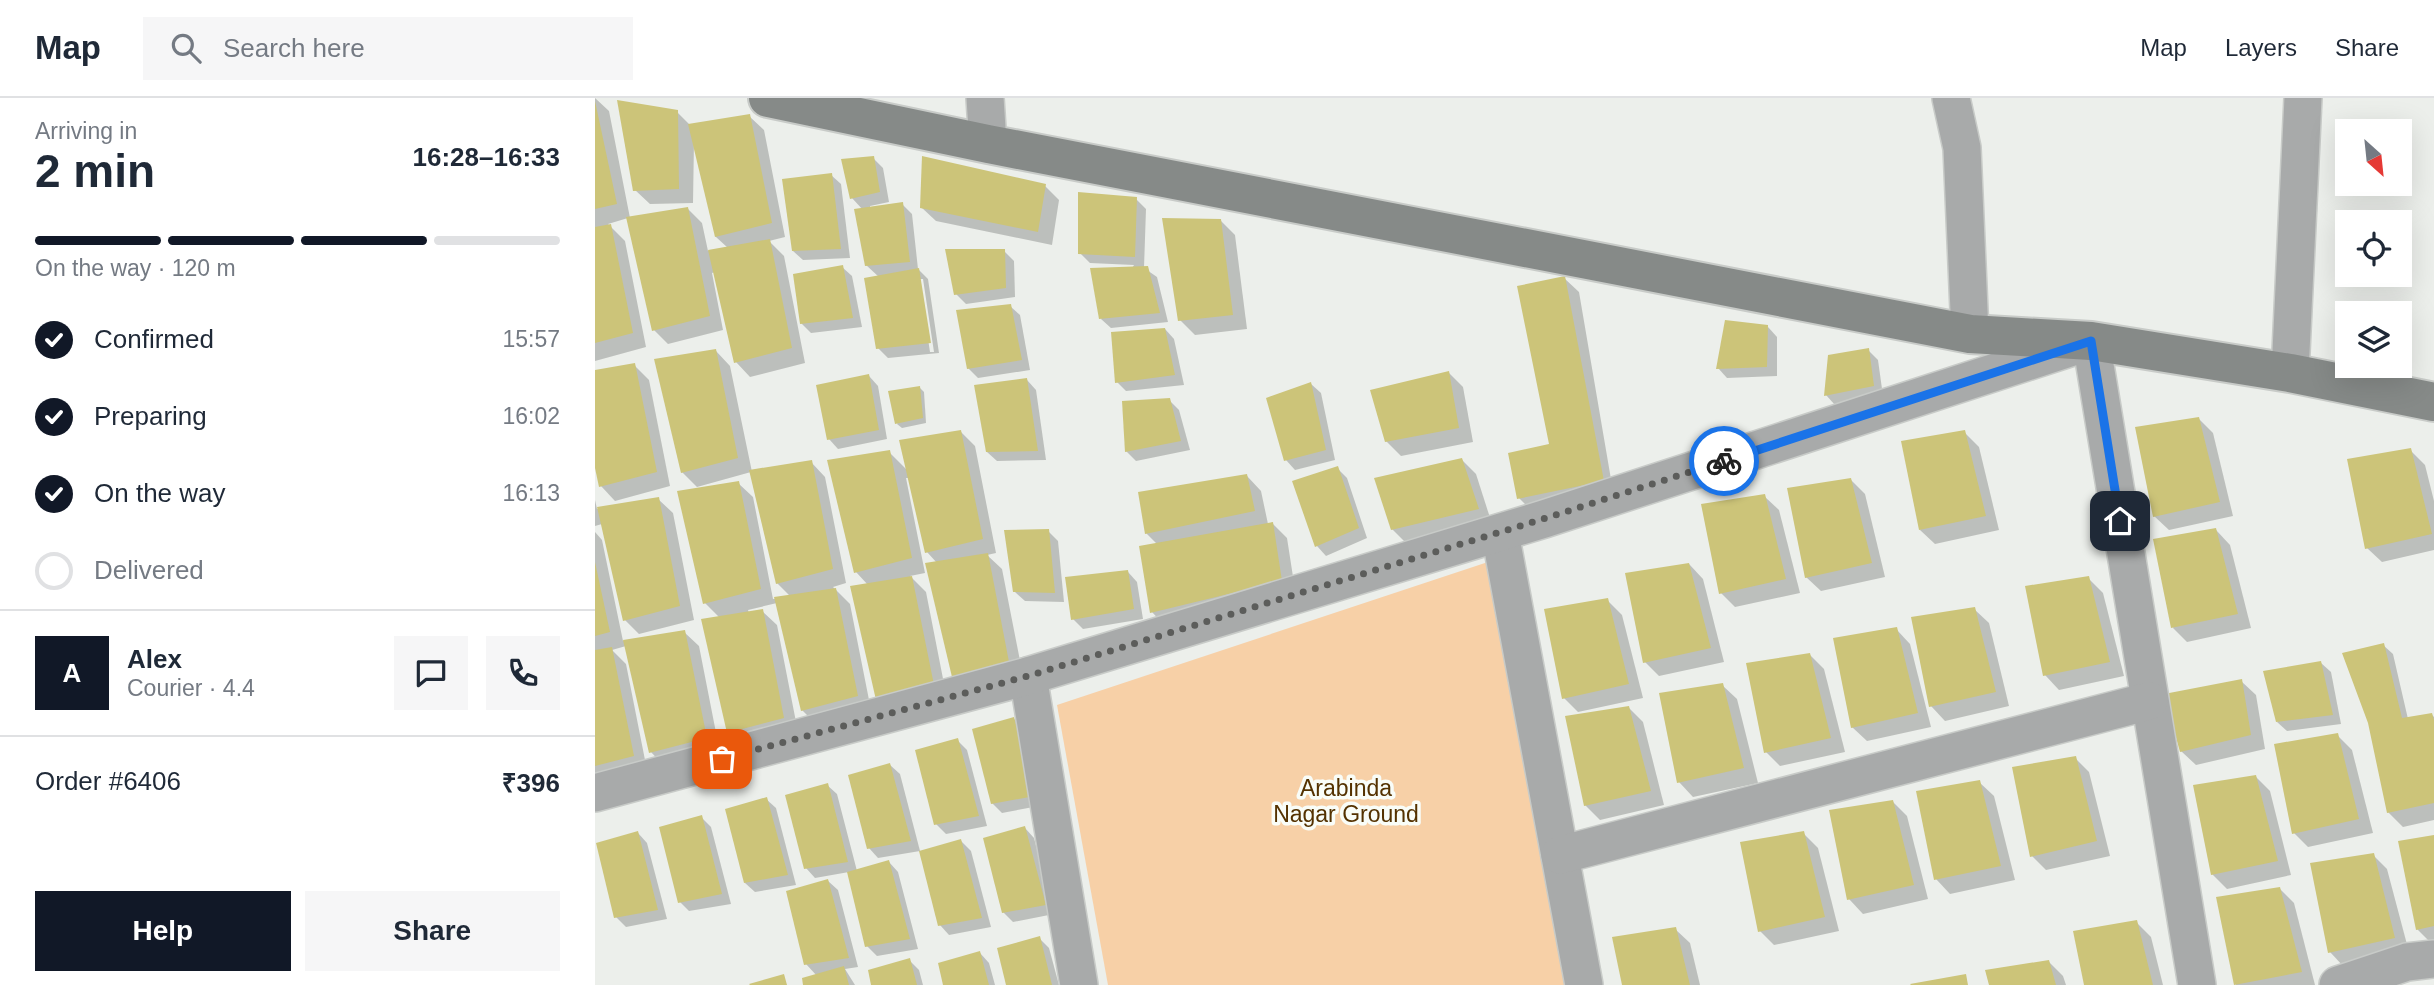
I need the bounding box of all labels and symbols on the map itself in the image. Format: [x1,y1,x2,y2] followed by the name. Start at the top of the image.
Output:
[2335,119,2411,196] north arrow
[1689,426,1759,496] courier
[2090,491,2150,551] pin
[692,729,752,789] pin
[1273,775,1419,827] park label: Arabinda Nagar Ground

